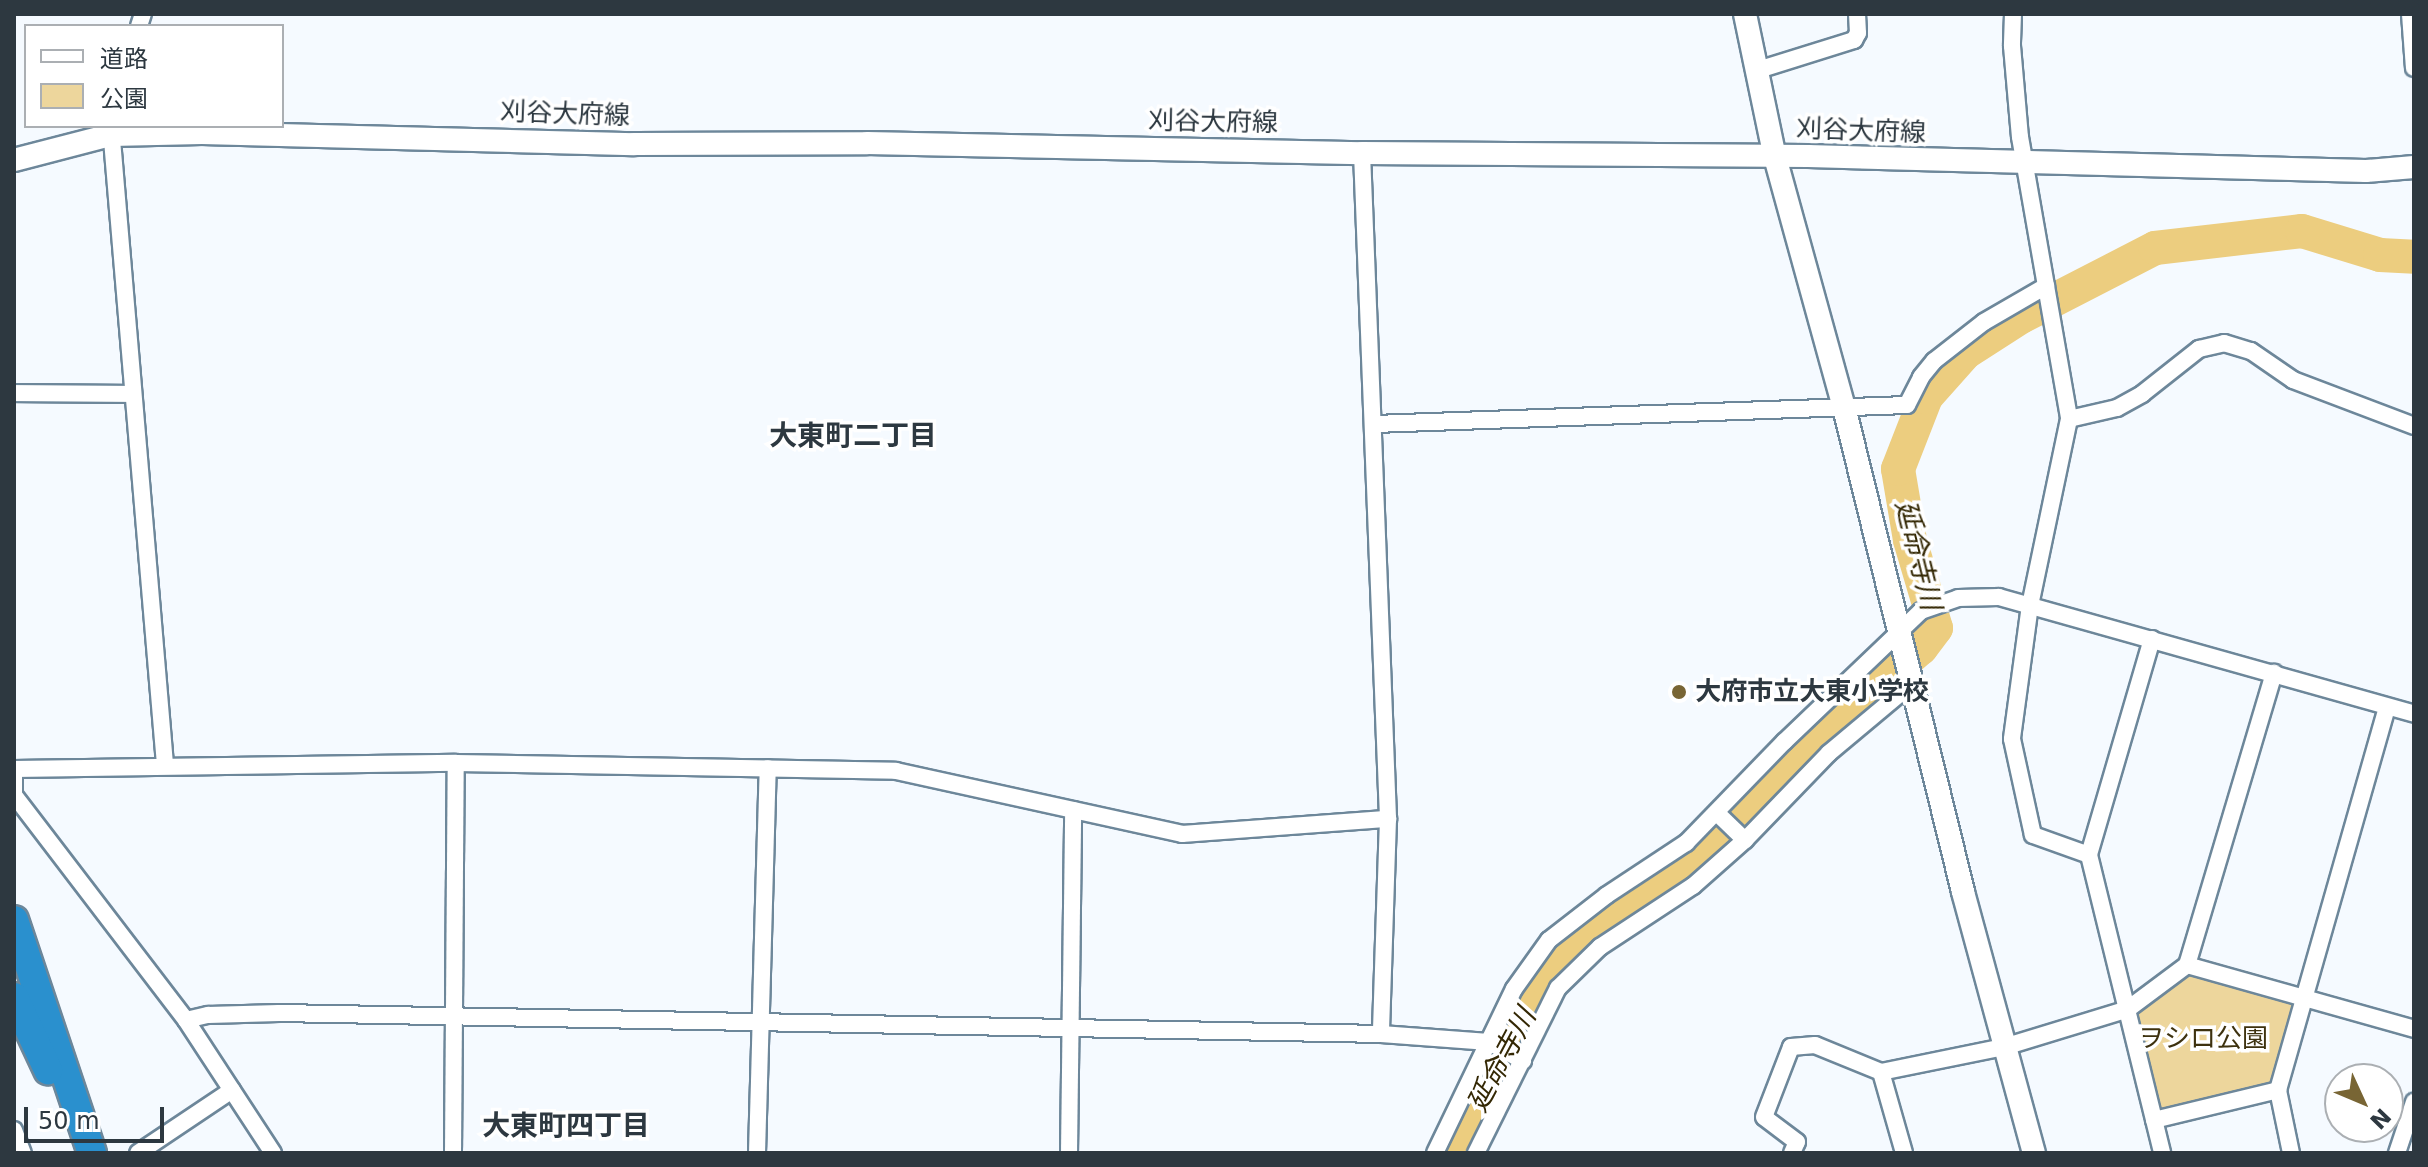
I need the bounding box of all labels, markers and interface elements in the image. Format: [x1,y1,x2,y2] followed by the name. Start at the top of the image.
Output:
[24,24,284,128] legend
[100,45,148,73] text: 道路
[100,85,148,113] text: 公園
[499,96,631,132] street label: 刈谷大府線
[1148,105,1278,139] street label: 刈谷大府線
[1795,113,1927,149] street label: 刈谷大府線
[769,419,937,453] district label: 大東町二丁目
[1888,497,1948,613] water label: 延命寺川
[1695,676,1929,708] place label: 大府市立大東小学校
[1670,683,1688,701] marker: 大府市立大東小学校
[1461,1003,1543,1117] water label: 延命寺川
[2138,1023,2268,1055] park label: ヲシロ公園
[2324,1063,2404,1143] north arrow
[28,1091,168,1141] scale bar
[2365,1103,2396,1134] text: N
[38,1107,100,1135] text: 50 m
[482,1109,650,1143] district label: 大東町四丁目

